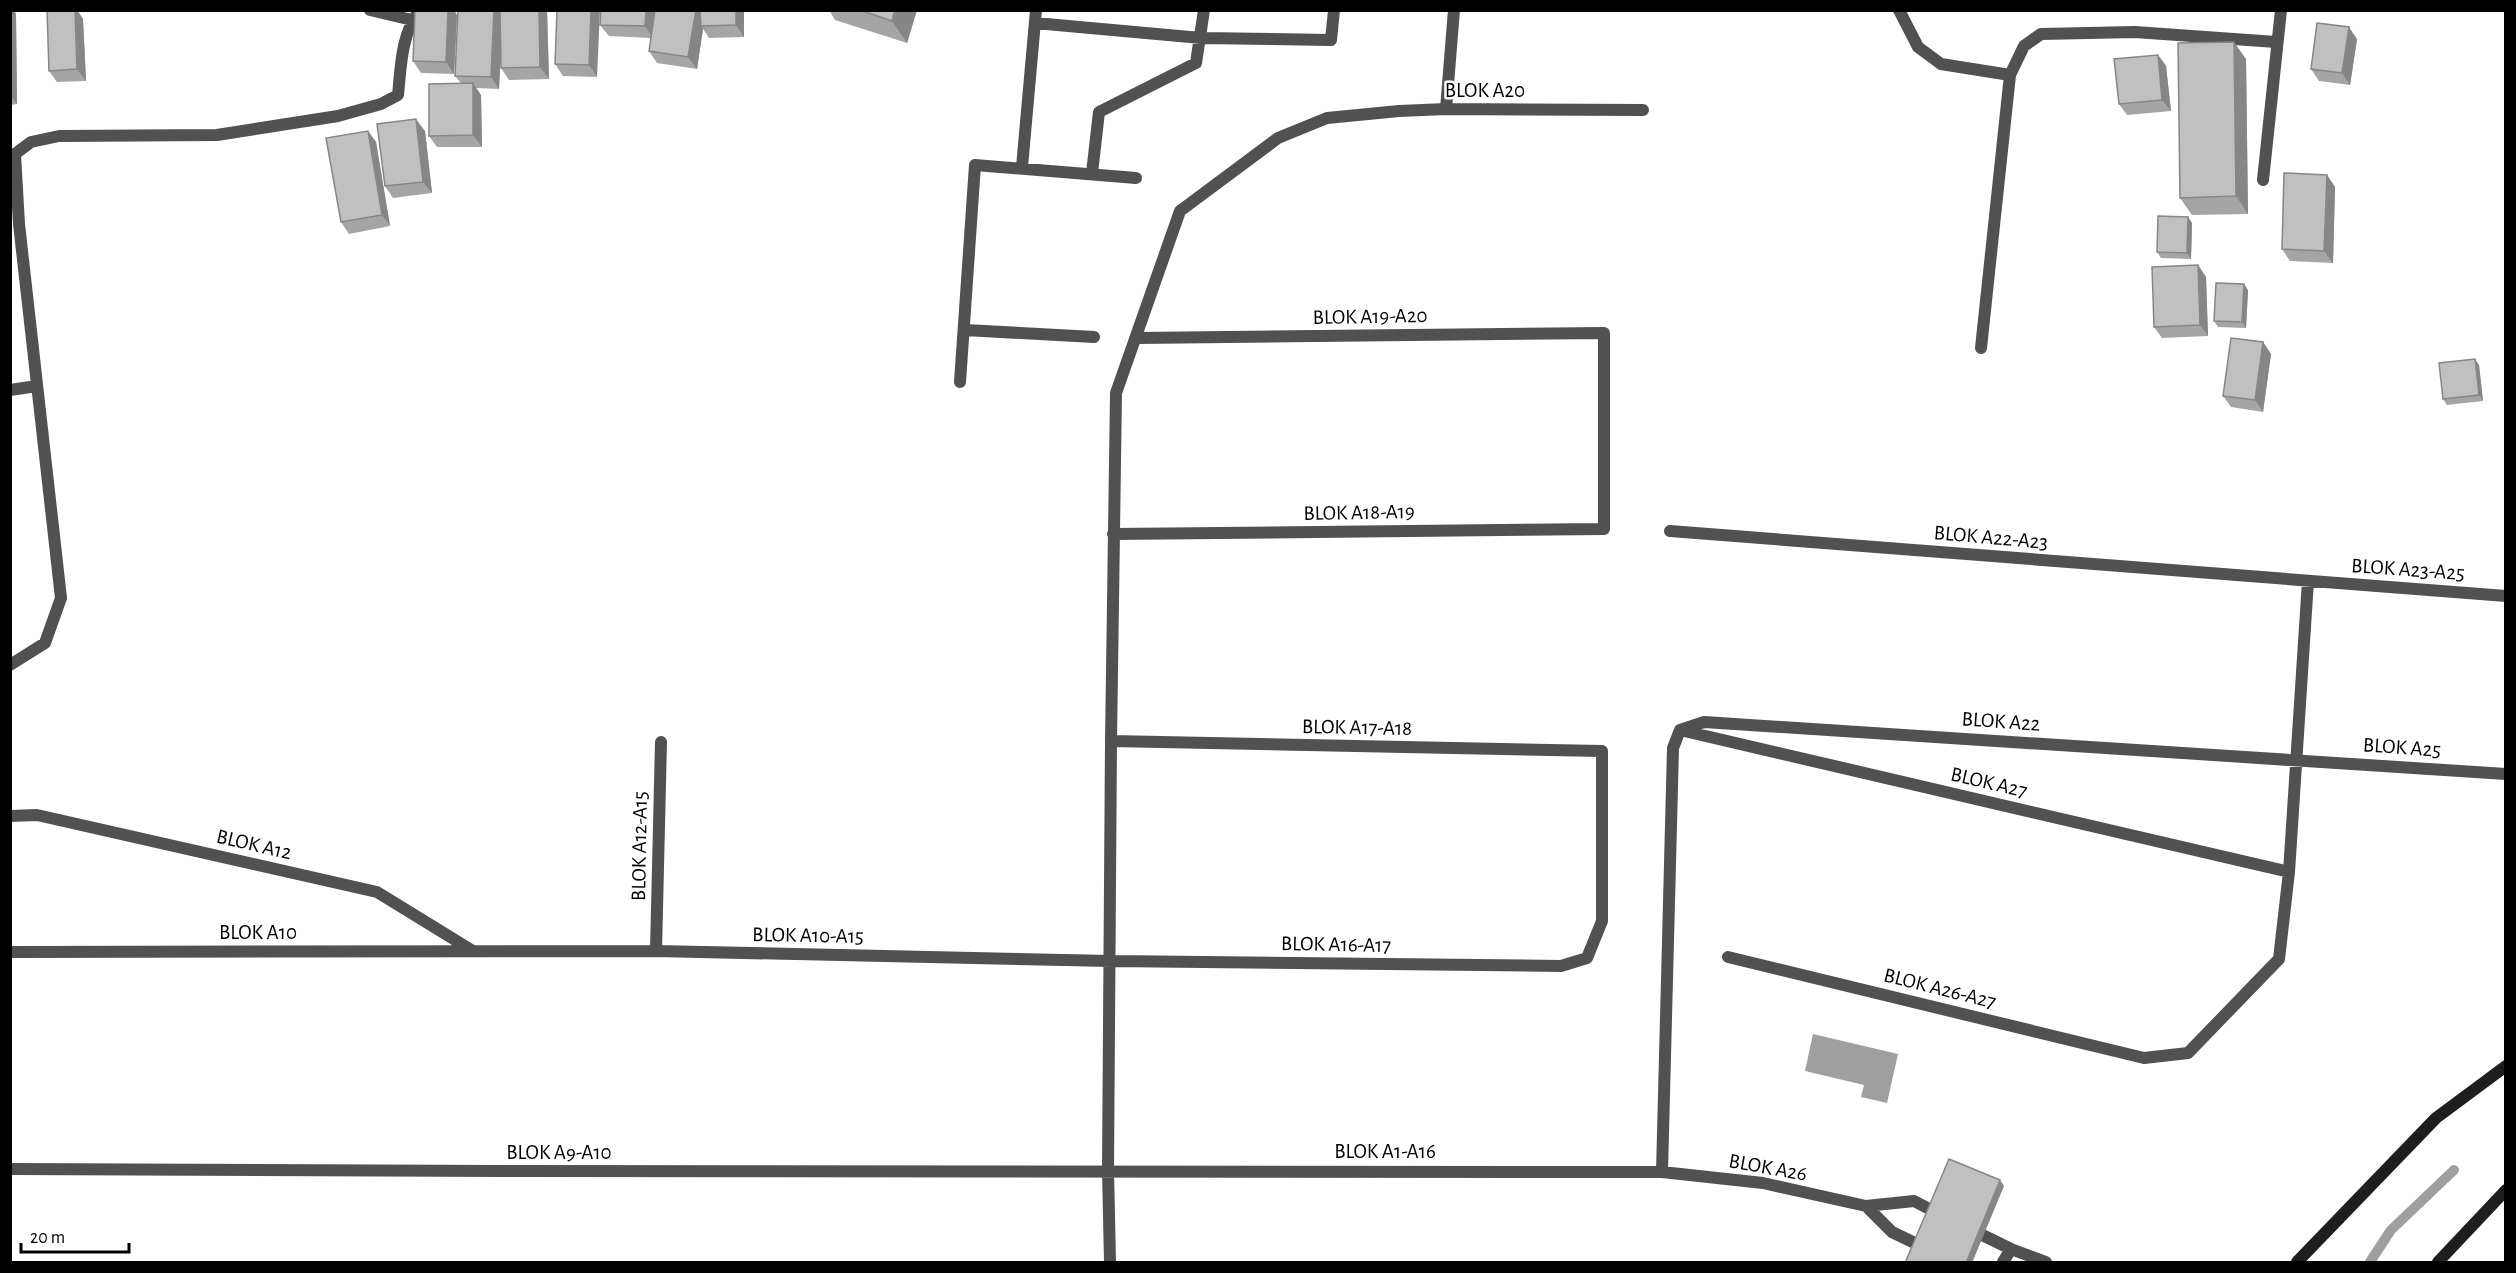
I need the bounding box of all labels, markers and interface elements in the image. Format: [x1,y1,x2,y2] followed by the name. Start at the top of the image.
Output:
[1445,80,1525,101] street label: BLOK A20
[1312,305,1428,328] street label: BLOK A19-A20
[1303,501,1415,524] street label: BLOK A18-A19
[1933,522,2049,553] street label: BLOK A22-A23
[2350,555,2465,584] street label: BLOK A23-A25
[1961,708,2041,735] street label: BLOK A22
[1302,716,1412,739] street label: BLOK A17-A18
[2362,734,2442,761] street label: BLOK A25
[1949,763,2029,802] street label: BLOK A27
[628,791,651,901] street label: BLOK A12-A15
[214,826,294,863] street label: BLOK A12
[219,922,297,943] street label: BLOK A10
[752,924,864,947] street label: BLOK A10-A15
[1281,933,1392,956] street label: BLOK A16-A17
[1882,964,1998,1013] street label: BLOK A26-A27
[1334,1141,1436,1162] street label: BLOK A1-A16
[506,1142,612,1163] street label: BLOK A9-A10
[1727,1150,1809,1185] street label: BLOK A26
[21,1216,129,1254] scale bar
[30,1229,65,1247] text: 20 m

